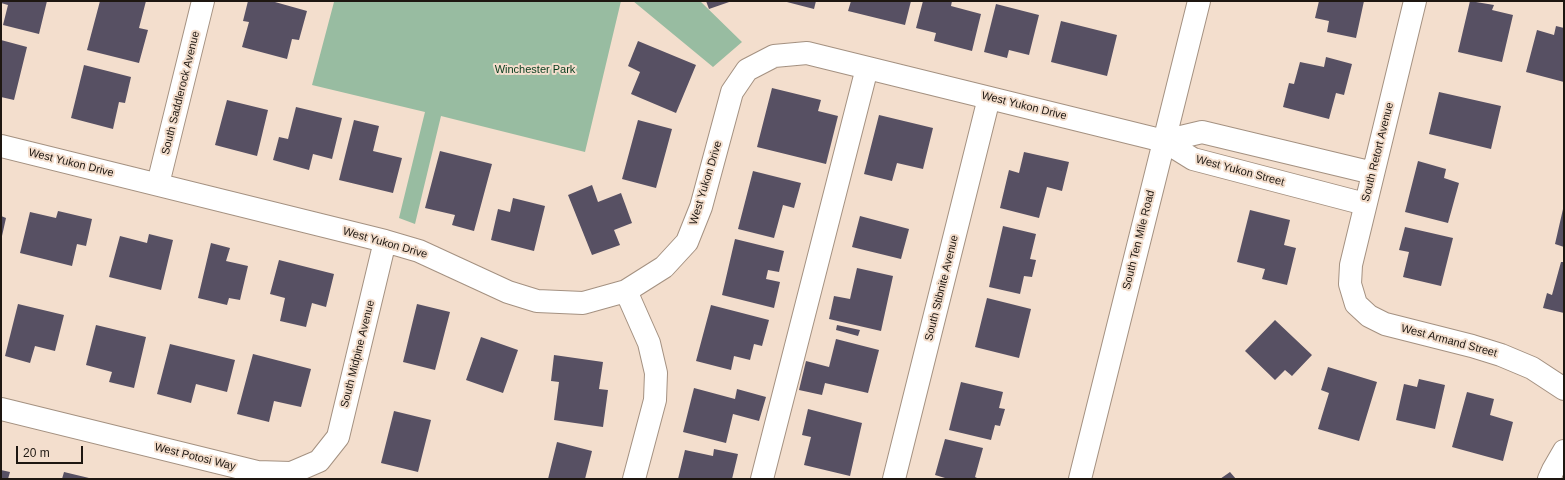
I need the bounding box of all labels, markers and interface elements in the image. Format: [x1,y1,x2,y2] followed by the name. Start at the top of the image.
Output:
[159,30,203,156] street label: South Saddlerock Avenue
[495,63,575,77] park label: Winchester Park
[980,89,1068,123] street label: West Yukon Drive
[1359,101,1397,203] street label: South Retort Avenue
[687,139,725,227] street label: West Yukon Drive
[27,146,115,180] street label: West Yukon Drive
[1194,153,1286,189] street label: West Yukon Street
[1120,189,1158,291] street label: South Ten Mile Road
[341,225,429,261] street label: West Yukon Drive
[922,234,962,342] street label: South Stibnite Avenue
[338,299,378,409] street label: South Midpine Avenue
[1400,322,1498,360] street label: West Armand Street
[18,438,85,464] scale bar
[153,441,237,473] street label: West Potosi Way
[23,446,50,460] text: 20 m

